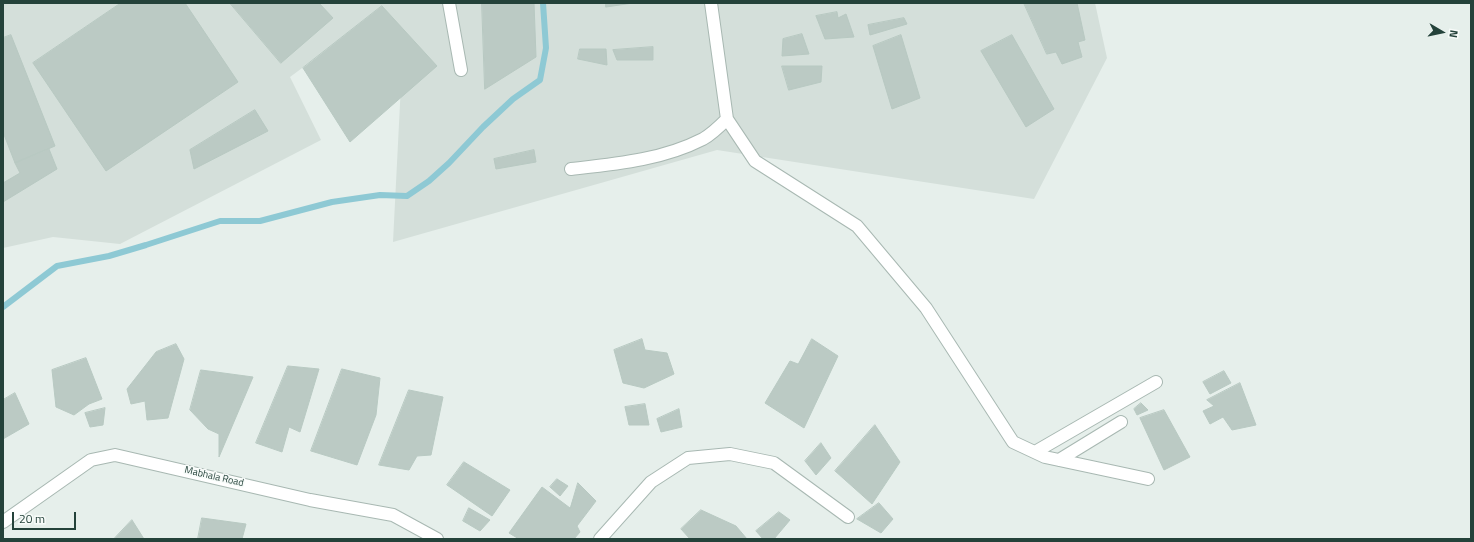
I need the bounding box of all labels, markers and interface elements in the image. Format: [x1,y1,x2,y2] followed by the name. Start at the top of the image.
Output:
[1422,12,1462,52] north arrow
[1445,29,1462,39] text: N
[183,464,245,490] street label: Mabhala Road
[14,504,78,530] scale bar
[19,509,45,528] text: 20 m

